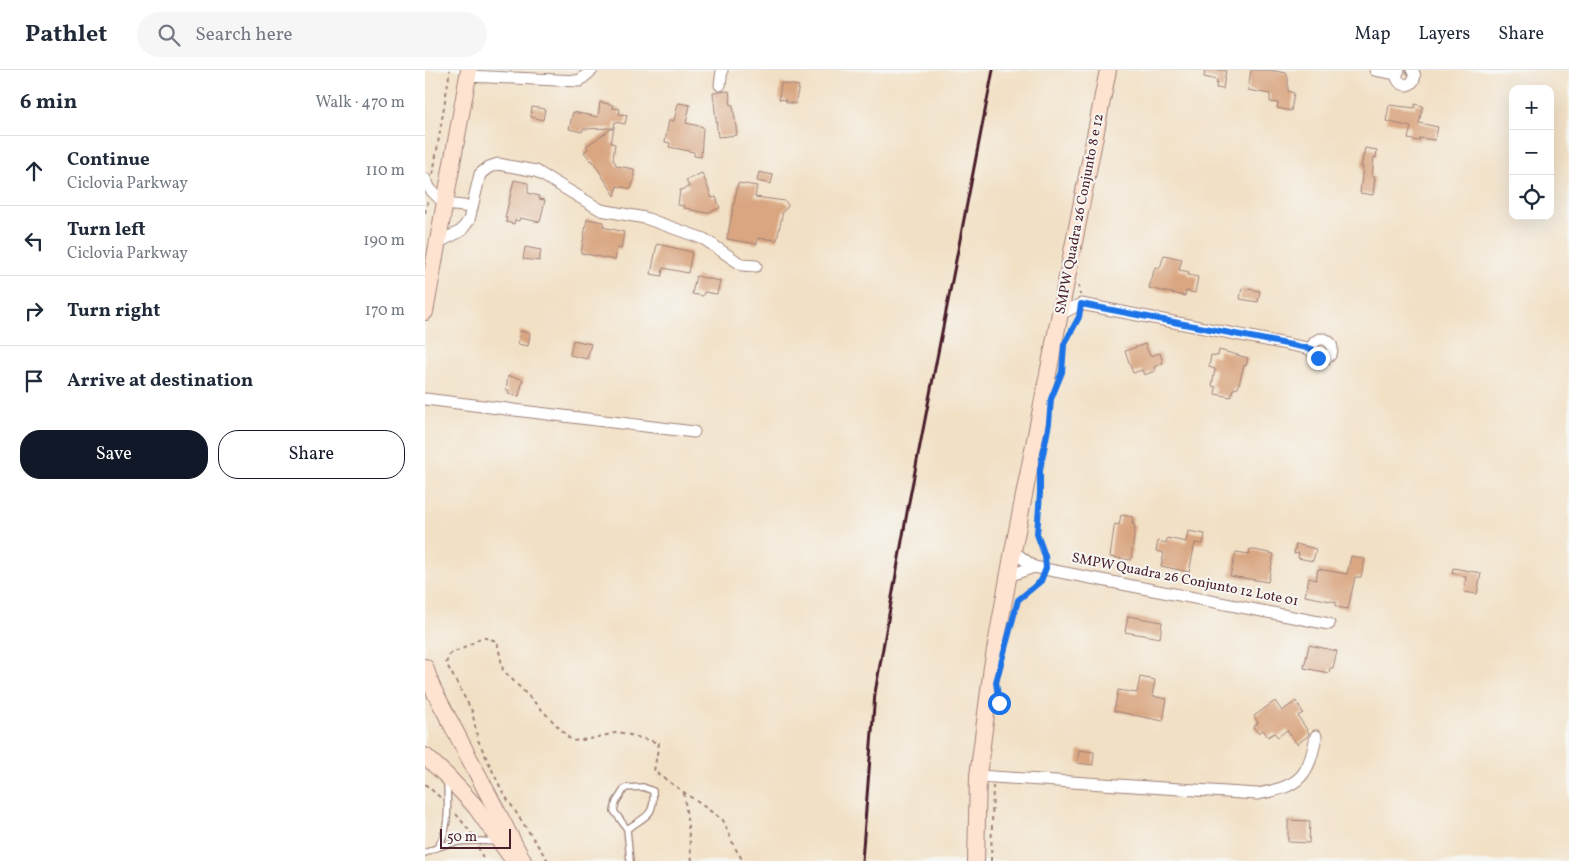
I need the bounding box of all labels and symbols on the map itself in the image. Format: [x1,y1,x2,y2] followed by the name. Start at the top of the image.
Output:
[1051,112,1109,316] street label: SMPW Quadra 26 Conjunto 8 e 12
[1307,347,1330,370] route end
[1070,549,1300,611] street label: SMPW Quadra 26 Conjunto 12 Lote 01
[988,692,1011,715] route start
[440,826,511,849] scale bar

